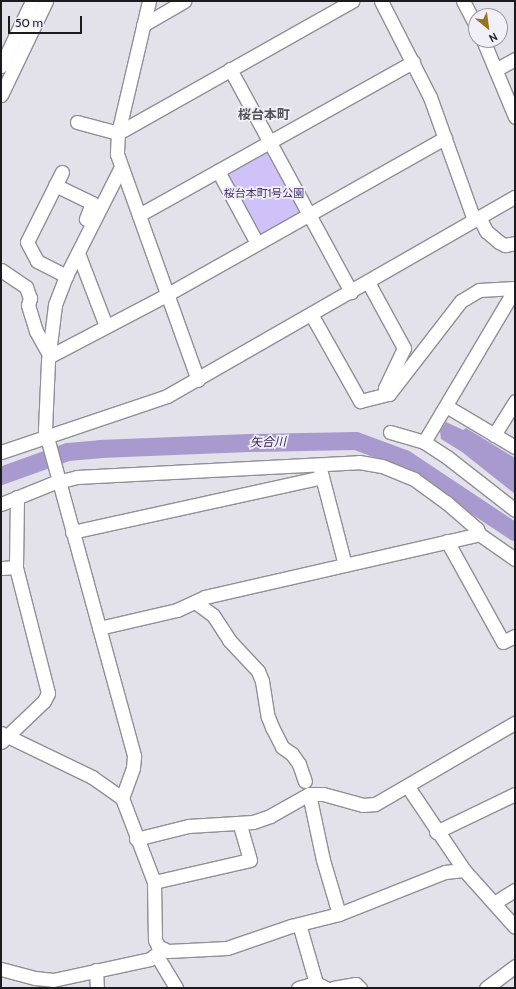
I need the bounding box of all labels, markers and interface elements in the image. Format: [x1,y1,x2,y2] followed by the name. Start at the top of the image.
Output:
[10,8,84,34] scale bar
[468,8,508,48] north arrow
[15,15,43,30] text: 50 m
[487,30,500,46] text: N
[238,106,290,122] district label: 桜台本町
[224,186,304,200] park label: 桜台本町1号公園
[250,434,286,450] water label: 矢合川

